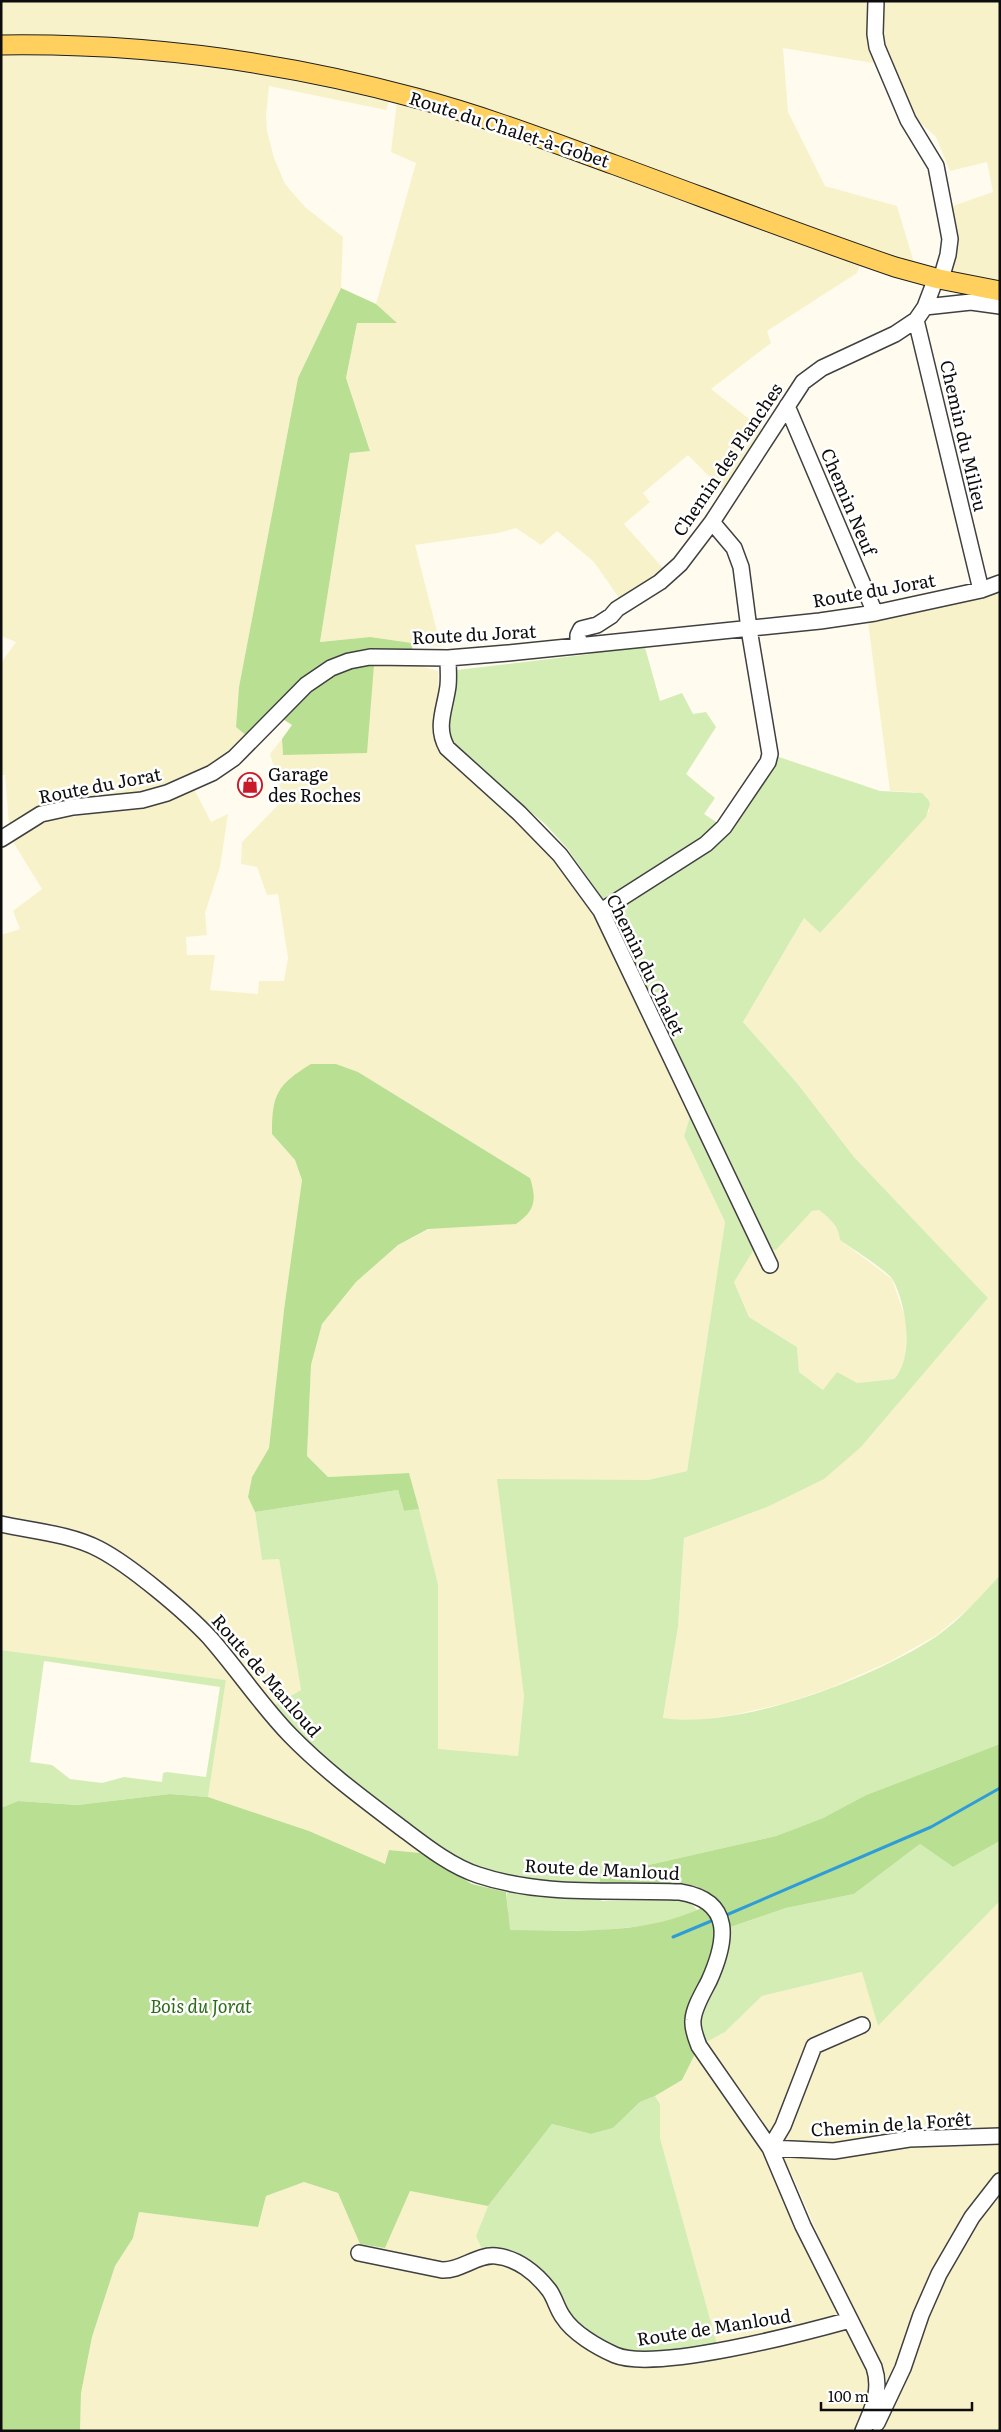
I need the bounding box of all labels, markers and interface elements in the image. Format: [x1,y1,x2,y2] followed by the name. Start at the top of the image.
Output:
[406,83,614,174] street label: Route du Chalet-à-Gobet
[934,357,995,514] street label: Chemin du Milieu
[665,377,788,541] street label: Chemin des Planches
[815,444,885,561] street label: Chemin Neuf
[810,565,938,614] street label: Route du Jorat
[411,617,537,650] street label: Route du Jorat
[36,759,164,810] street label: Route du Jorat
[268,760,361,808] place label: Garage des Roches
[237,772,263,798] shop icon: Garage des Roches
[600,889,693,1040] street label: Chemin du Chalet
[206,1607,328,1743] street label: Route de Manloud
[524,1851,680,1886] street label: Route de Manloud
[150,1992,252,2019] park label: Bois du Jorat
[810,2104,973,2143] street label: Chemin de la Forêt
[635,2301,793,2352] street label: Route de Manloud
[821,2380,972,2412] scale bar
[828,2384,869,2407] text: 100 m

